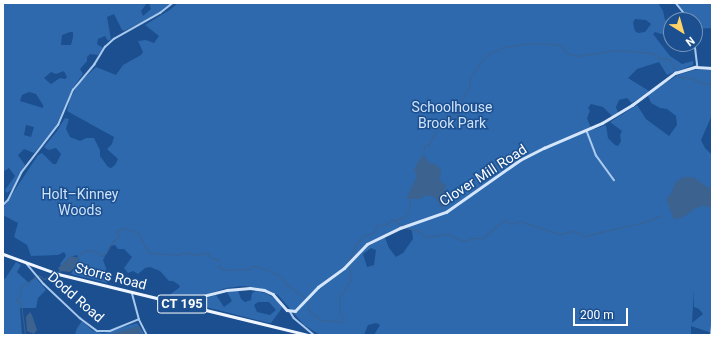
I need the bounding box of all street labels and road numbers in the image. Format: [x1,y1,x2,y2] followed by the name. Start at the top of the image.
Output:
[436,141,530,209] street label: Clover Mill Road
[74,259,148,293] street label: Storrs Road
[45,268,107,326] street label: Dodd Road
[157,293,207,315] road number: CT 195

